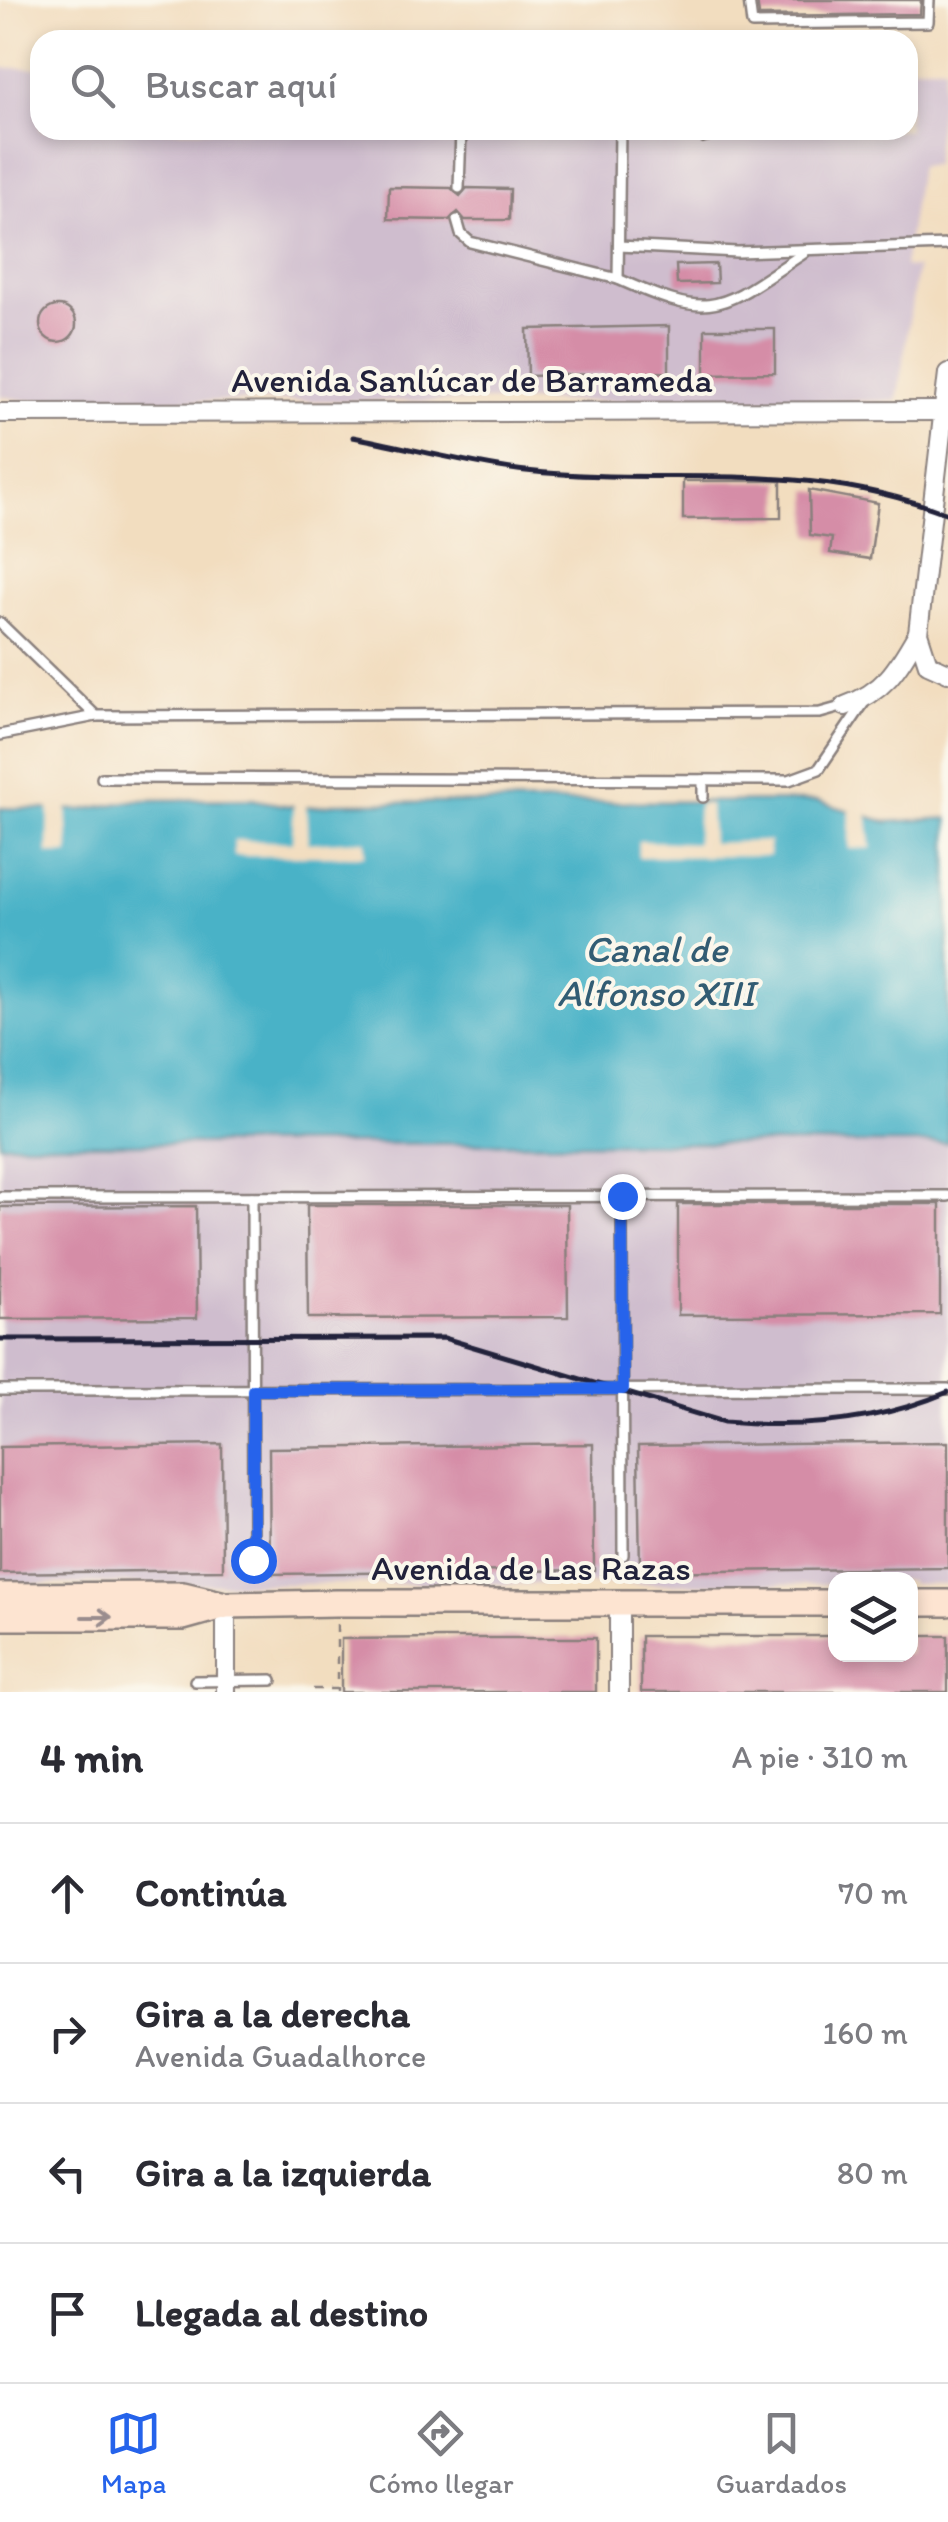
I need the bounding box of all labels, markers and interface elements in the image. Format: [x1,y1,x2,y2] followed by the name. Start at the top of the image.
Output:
[30,30,918,140] search box
[65,58,120,113] icon: search
[145,62,337,108] text: Buscar aquí
[231,359,713,401] street label: Avenida Sanlúcar de Barrameda
[557,926,760,1016] water label: Canal de Alfonso XIII
[600,1174,646,1220] route end
[231,1538,277,1584] route start
[371,1547,691,1589] street label: Avenida de Las Razas
[828,1572,918,1662] map controls
[828,1572,918,1662] button: layers
[80,1608,113,1626] one-way arrow
[40,1732,143,1783] text: 4 min
[732,1738,908,1776] text: A pie · 310 m
[40,1866,95,1921] icon: ahead
[135,1870,287,1916] text: Continúa
[838,1874,908,1912] text: 70 m
[135,1991,410,2037] text: Gira a la derecha
[40,2006,95,2061] icon: right
[822,2014,908,2052] text: 160 m
[135,2037,426,2075] text: Avenida Guadalhorce
[40,2146,95,2201] icon: left
[135,2150,431,2196] text: Gira a la izquierda
[837,2154,908,2192] text: 80 m
[40,2286,95,2341] icon: arrive
[135,2290,428,2336] text: Llegada al destino
[101,2406,166,2500] tab: Mapa
[368,2406,513,2500] tab: Cómo llegar
[716,2406,847,2500] tab: Guardados

